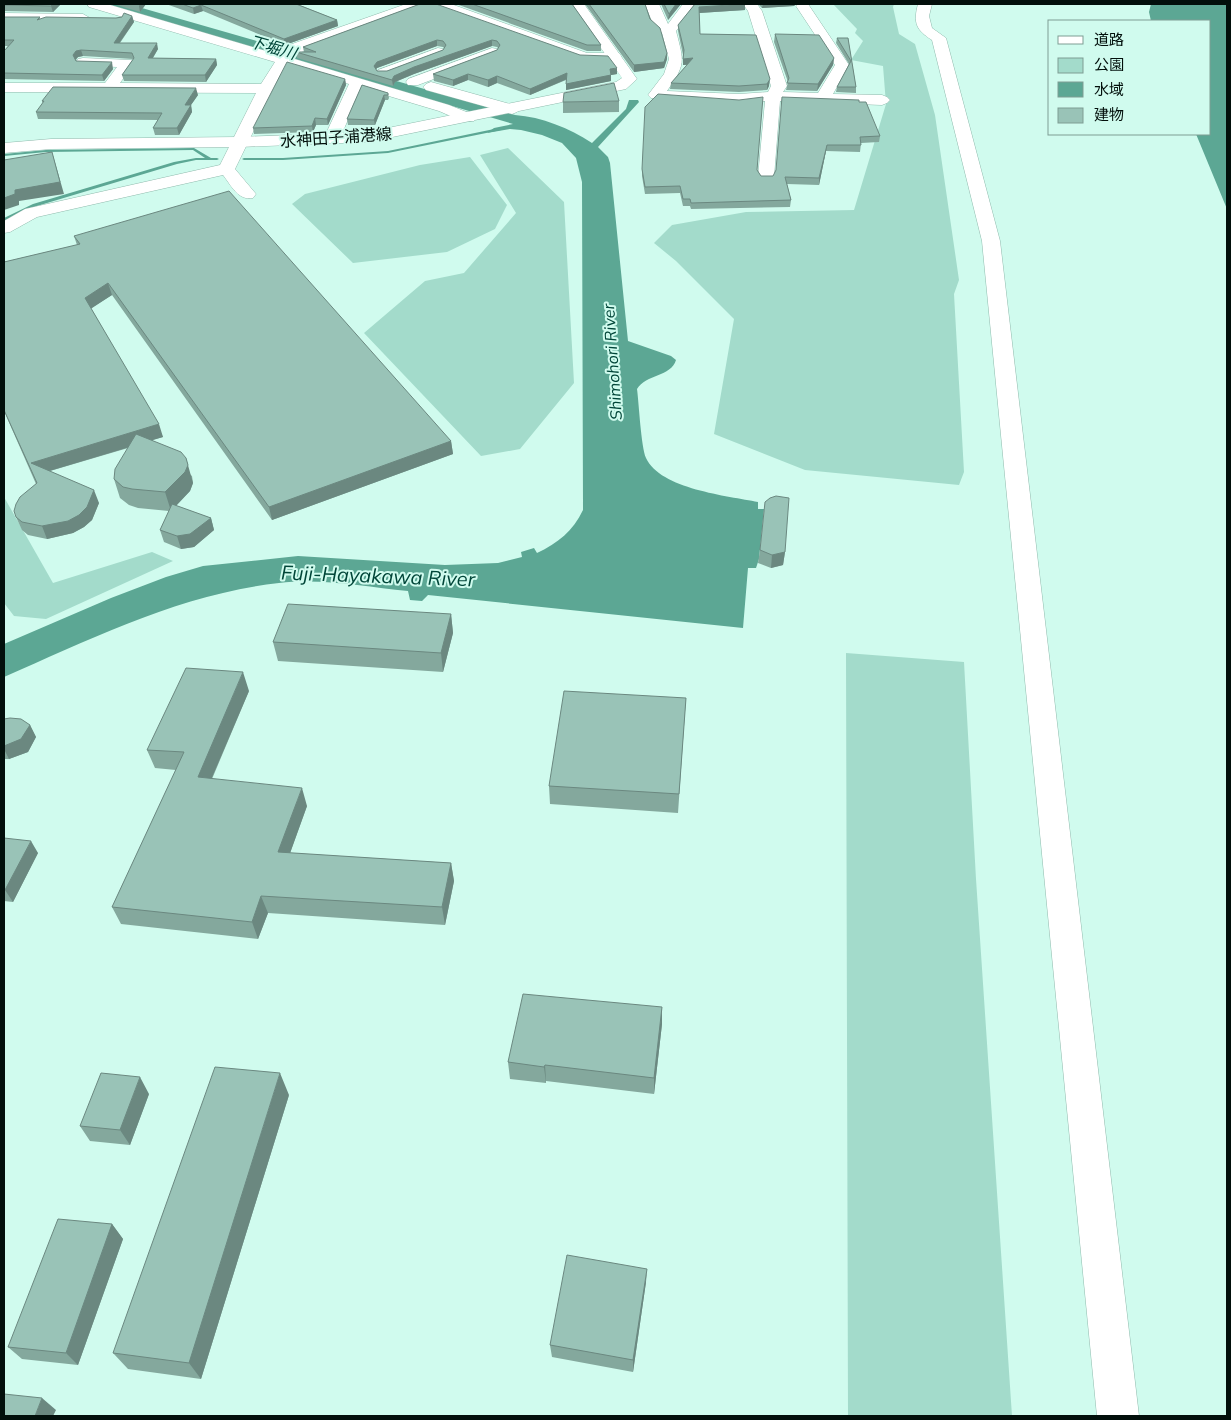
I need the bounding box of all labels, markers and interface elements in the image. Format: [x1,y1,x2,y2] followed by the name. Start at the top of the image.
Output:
[1048,20,1211,135] legend
[1094,30,1124,49] text: 道路
[247,31,301,64] water label: 下堀川
[1094,55,1124,74] text: 公園
[1094,80,1124,99] text: 水域
[1094,105,1124,124] text: 建物
[279,123,393,151] street label: 水神田子浦港線
[598,302,626,421] water label: Shimohori River
[281,560,476,591] water label: Fuji-Hayakawa River

